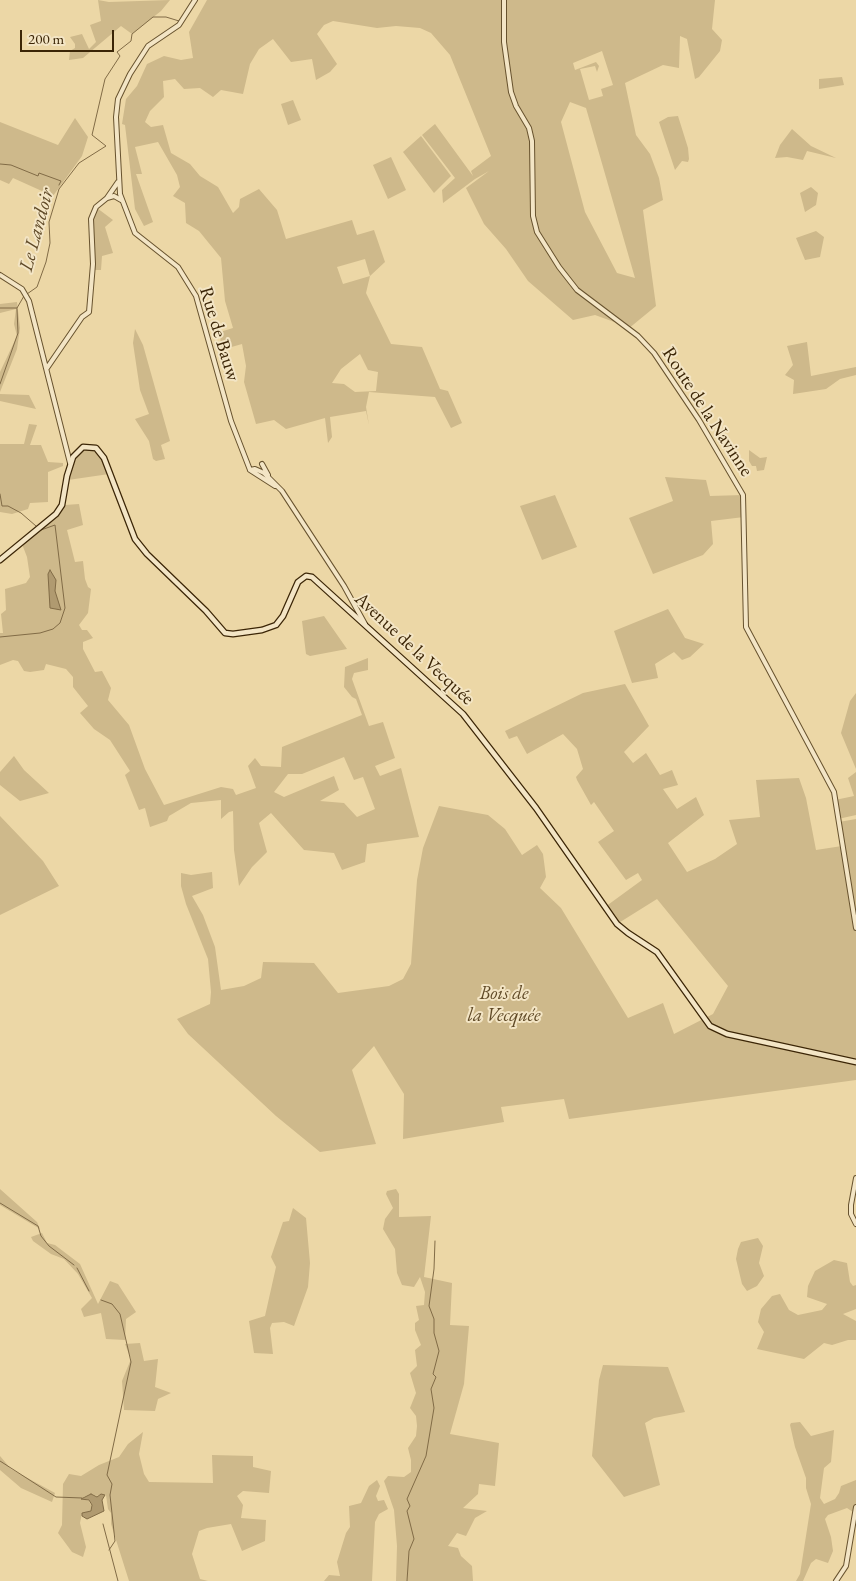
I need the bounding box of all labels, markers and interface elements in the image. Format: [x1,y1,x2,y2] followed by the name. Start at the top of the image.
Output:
[22,20,116,52] scale bar
[28,29,64,48] text: 200 m
[14,186,60,274] water label: Le Landoir
[194,284,244,384] street label: Rue de Bauw
[657,343,757,481] street label: Route de la Navinne
[350,588,478,710] street label: Avenue de la Vecquée
[468,983,540,1027] park label: Bois de la Vecquée

